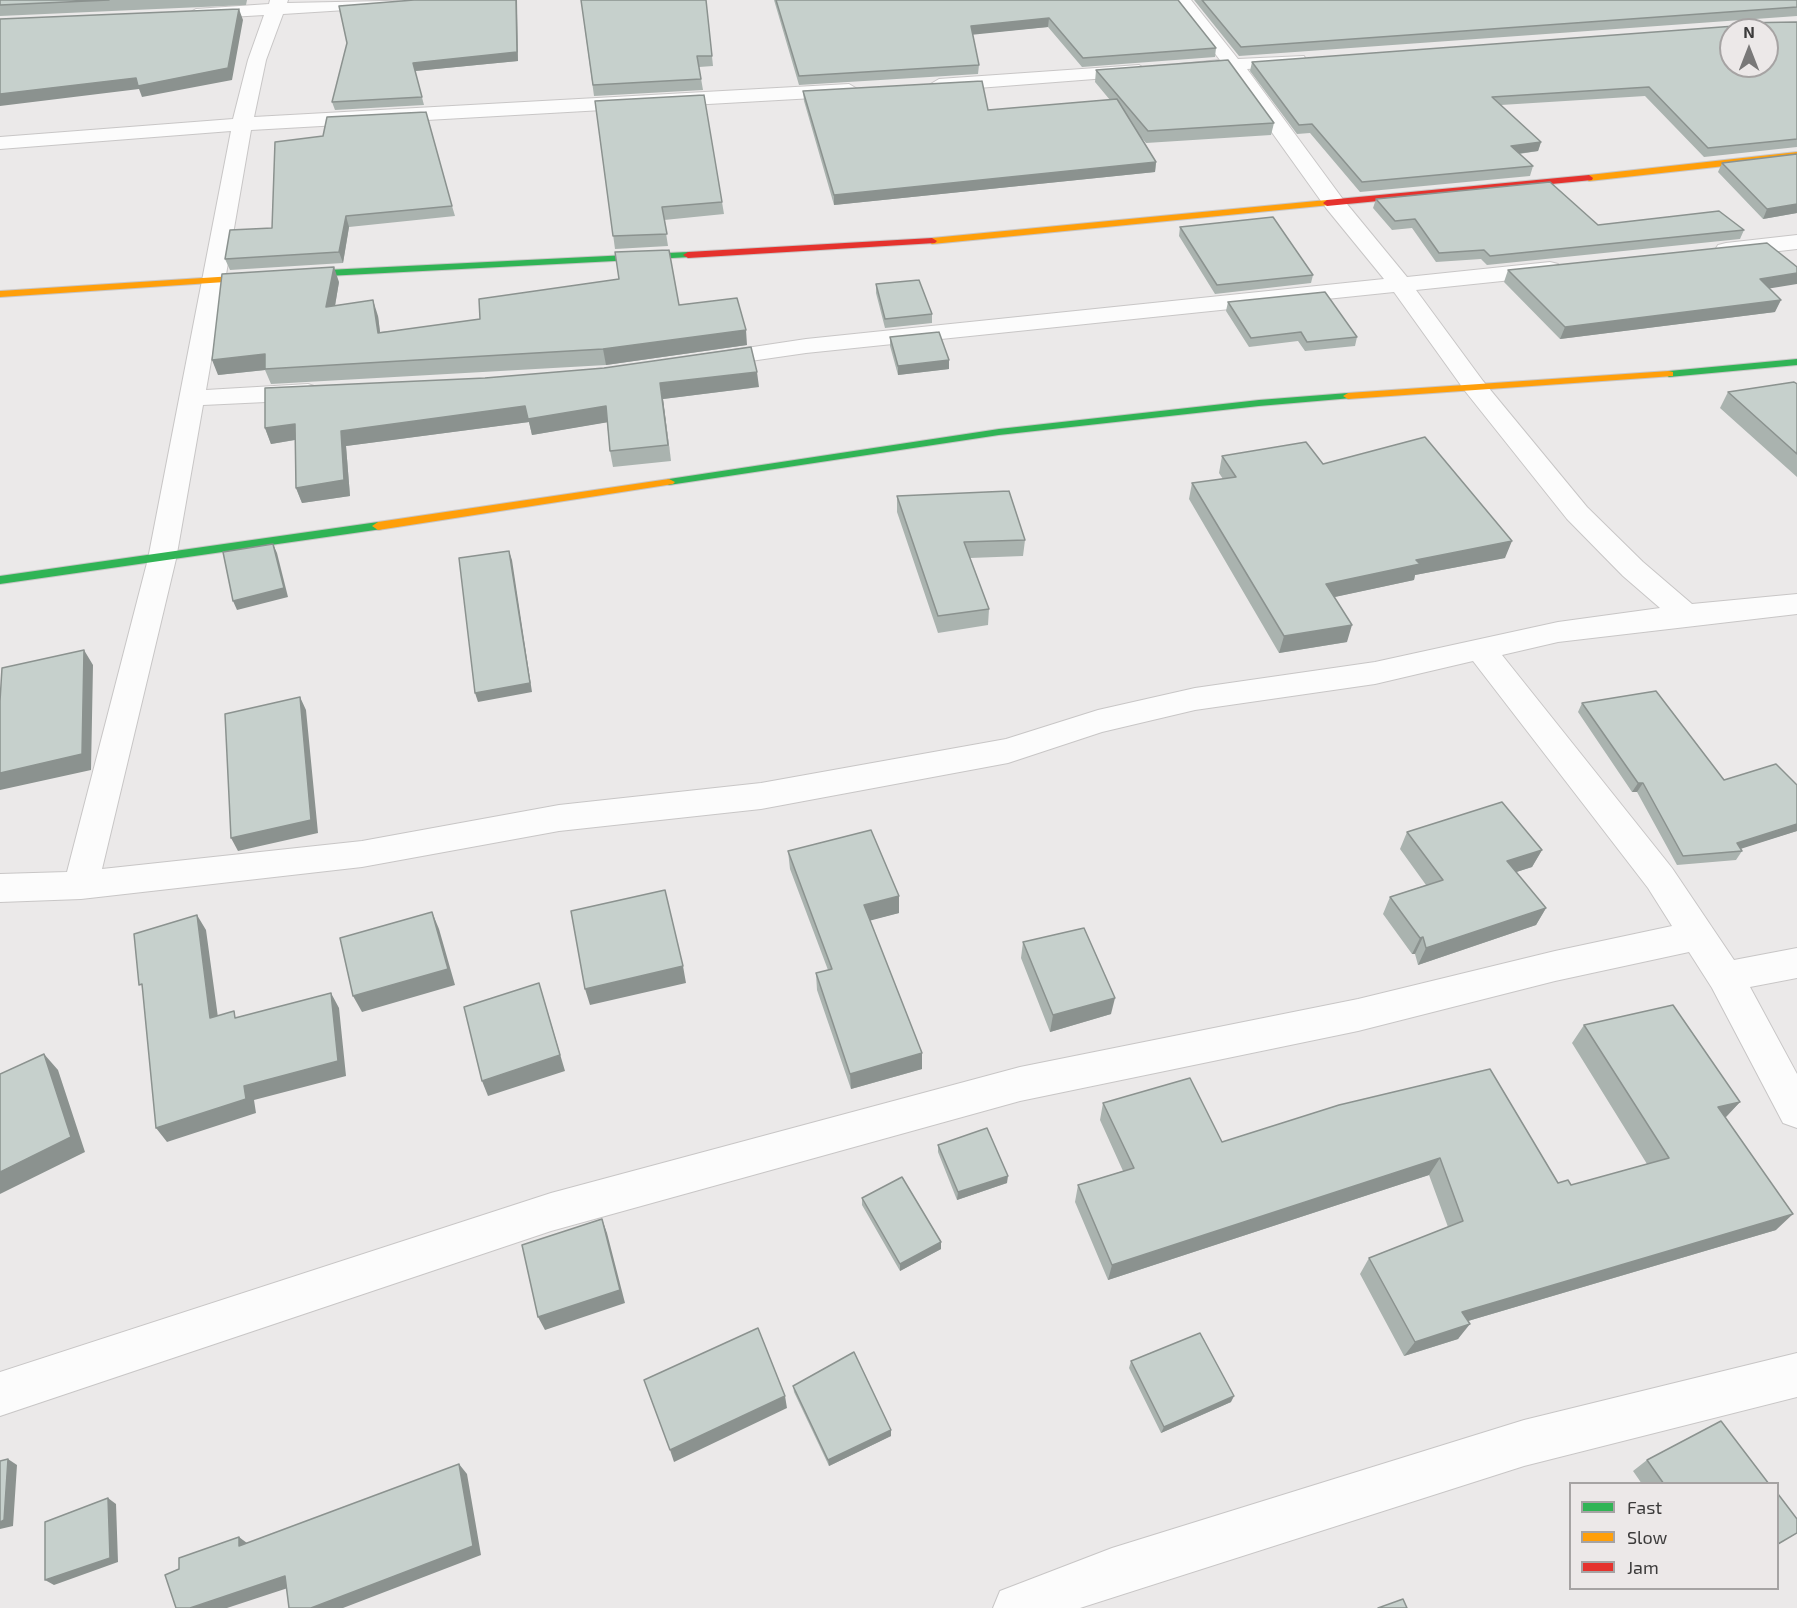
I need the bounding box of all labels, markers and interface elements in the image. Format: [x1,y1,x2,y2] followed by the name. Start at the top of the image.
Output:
[1719,18,1779,78] north arrow
[1743,22,1755,41] text: N
[1569,1482,1779,1590] legend
[1627,1496,1662,1518] text: Fast
[1627,1526,1667,1548] text: Slow
[1627,1556,1659,1578] text: Jam

